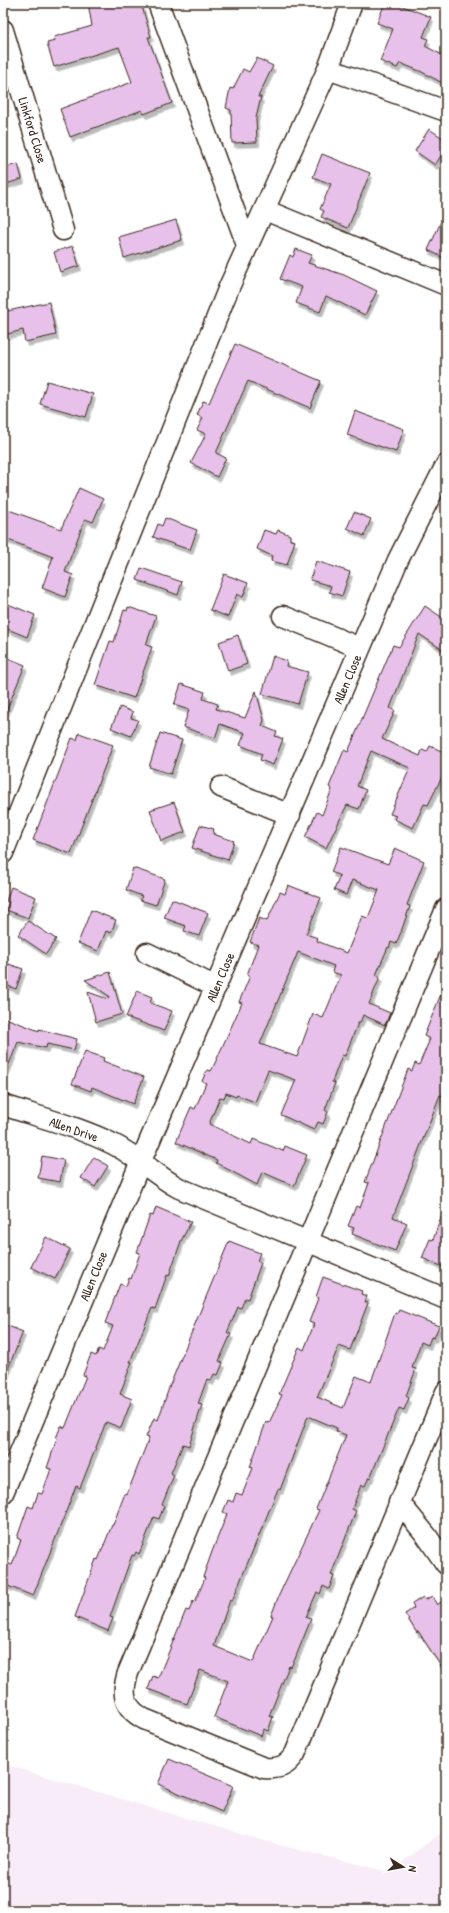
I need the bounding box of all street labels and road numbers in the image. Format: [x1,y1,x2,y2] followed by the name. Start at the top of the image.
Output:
[14,95,52,165] street label: Linkford Close
[329,652,365,706] street label: Allen Close
[202,950,238,1004] street label: Allen Close
[47,1112,101,1146] street label: Allen Drive
[75,1249,111,1303] street label: Allen Close

